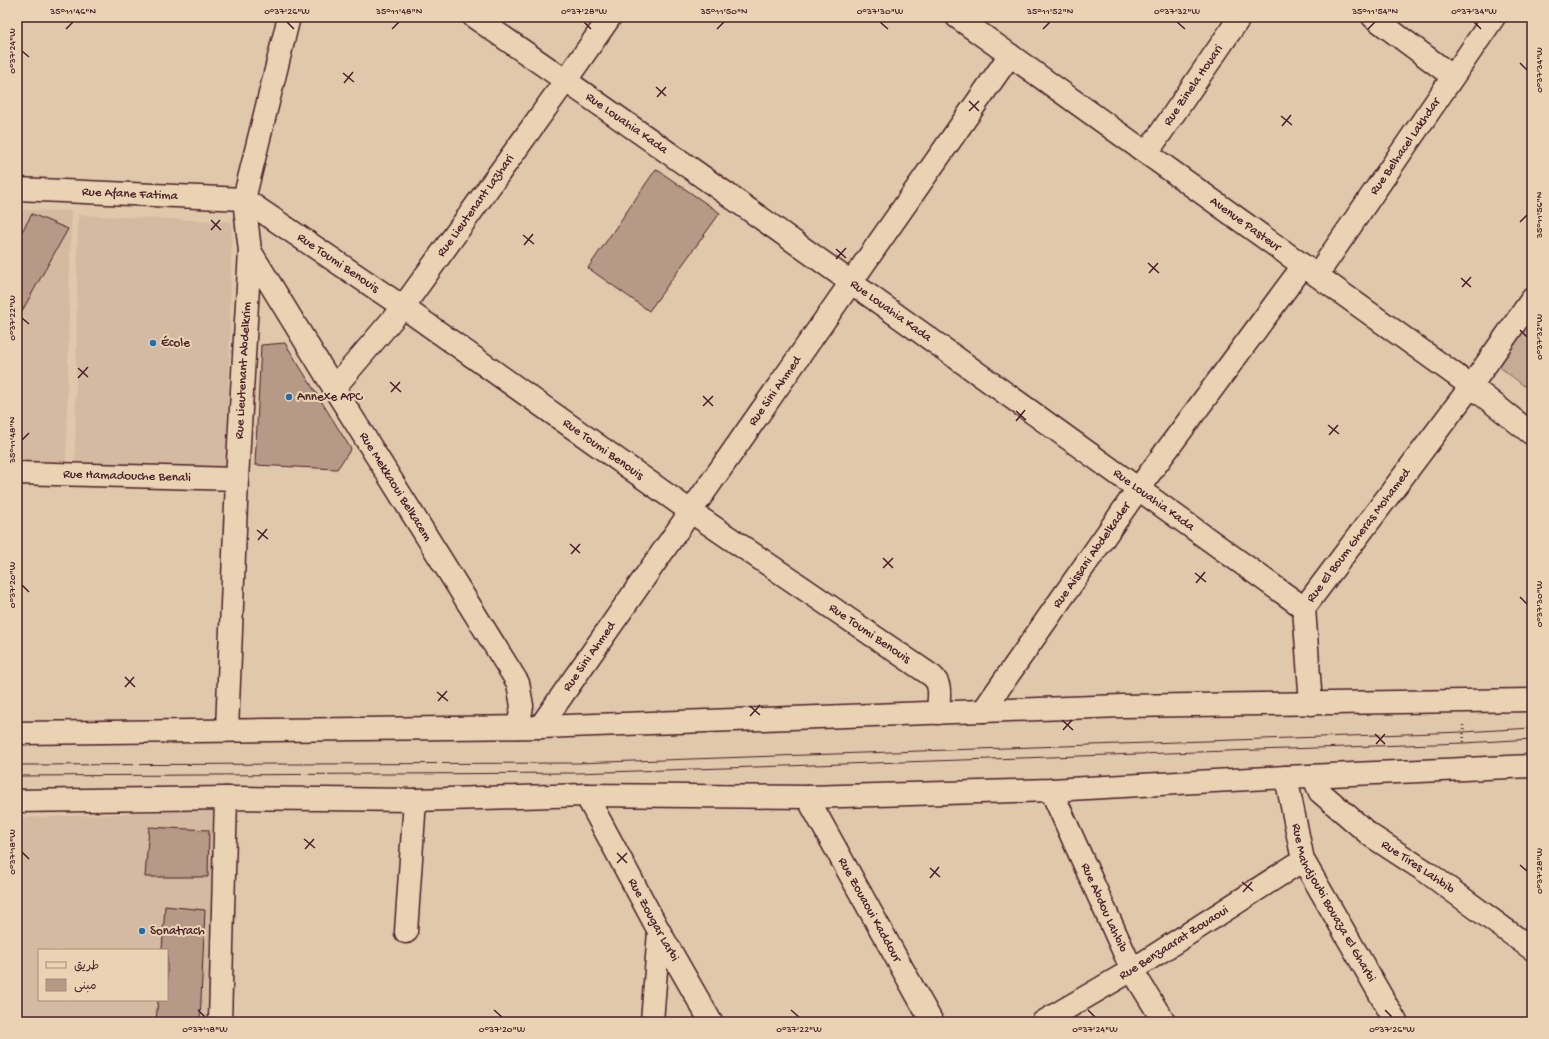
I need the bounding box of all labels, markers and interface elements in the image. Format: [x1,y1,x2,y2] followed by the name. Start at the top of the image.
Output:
[49,6,96,18] text: 35°11'46"N
[264,6,310,18] text: 0°37'26"W
[375,6,423,18] text: 35°11'48"N
[561,6,608,18] text: 0°37'28"W
[699,6,748,18] text: 35°11'50"N
[857,6,904,18] text: 0°37'30"W
[1026,6,1074,18] text: 35°11'52"N
[1154,6,1200,18] text: 0°37'32"W
[1351,6,1399,18] text: 35°11'54"N
[1451,6,1497,18] text: 0°37'34"W
[7,28,19,74] text: 0°37'24"W
[1160,42,1226,129] street label: Rue Zinela Houari
[1534,47,1546,93] text: 0°37'34"W
[583,89,671,158] street label: Rue Louahia Kada
[1367,94,1445,198] street label: Rue Belhacel Lakhdar
[434,152,518,260] street label: Rue Lieutenant Lazhari
[82,184,179,204] street label: Rue Afane Fatima
[1534,191,1546,239] text: 35°11'56"N
[1207,193,1285,255] street label: Avenue Pasteur
[294,230,383,297] street label: Rue Toumi Benouis
[847,277,935,346] street label: Rue Louahia Kada
[7,295,19,341] text: 0°37'22"W
[232,301,255,439] street label: Rue Lieutenant Abdelkrim
[1534,314,1546,360] text: 0°37'32"W
[161,335,190,351] place label: École
[148,338,158,348] marker: École
[745,352,805,429] street label: Rue Sini Ahmed
[297,390,363,405] place label: Annexe APC
[284,392,294,402] marker: Annexe APC
[560,415,648,484] street label: Rue Toumi Benouis
[7,416,19,464] text: 35°11'48"N
[356,429,435,544] street label: Rue Mekkaoui Belkacem
[1303,464,1415,605] street label: Rue El Boum Gheras Mohamed
[1110,466,1198,535] street label: Rue Louahia Kada
[63,467,191,485] street label: Rue Hamadouche Benali
[1050,498,1135,611] street label: Rue Aissani Abdelkader
[7,561,19,608] text: 0°37'20"W
[1534,580,1546,627] text: 0°37'30"W
[826,600,914,667] street label: Rue Toumi Benouis
[560,618,620,694] street label: Rue Sini Ahmed
[1288,822,1379,985] street label: Rue Mahdjoubi Bouaza El Gharbi
[7,829,19,875] text: 0°37'18"W
[1378,837,1457,897] street label: Rue Tires Lahbib
[1534,847,1546,894] text: 0°37'28"W
[835,855,905,966] street label: Rue Zouaoui Kaddour
[1077,861,1131,955] street label: Rue Abdou Lahbib
[625,876,682,964] street label: Rue Zougar Larbi
[1117,902,1232,983] street label: Rue Benzaarat Zouaoui
[150,924,205,939] place label: Sonatrach
[137,926,147,936] marker: Sonatrach
[38,949,168,1001] legend
[74,960,99,974] text: طريق
[74,980,97,994] text: مبنى
[182,1024,228,1036] text: 0°37'18"W
[479,1024,526,1036] text: 0°37'20"W
[776,1024,822,1036] text: 0°37'22"W
[1072,1024,1118,1036] text: 0°37'24"W
[1369,1024,1415,1036] text: 0°37'26"W

